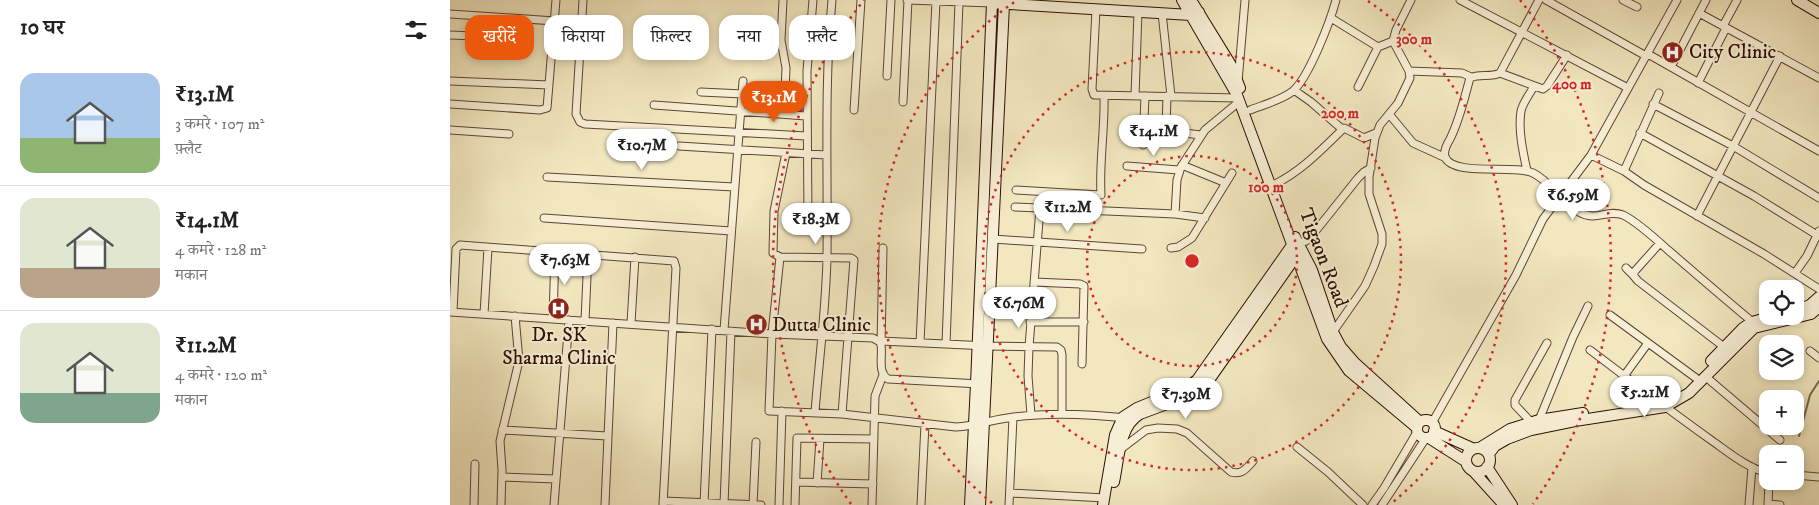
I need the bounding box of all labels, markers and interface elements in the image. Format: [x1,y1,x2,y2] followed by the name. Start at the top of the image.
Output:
[20,15,64,41] text: 10 घर
[465,15,534,60] chip: खरीदें
[544,15,623,60] chip: किराया
[633,15,709,60] chip: फ़िल्टर
[719,15,779,60] chip: नया
[789,15,855,60] chip: फ़्लैट
[402,16,430,44] icon: filters
[1396,30,1433,49] text: 300 m
[1661,40,1685,64] hospital icon: City Clinic
[1689,40,1777,65] place label: City Clinic
[1551,75,1592,94] text: 400 m
[733,80,815,123] pin: ₹13.1M
[175,82,234,108] text: ₹13.1M
[751,87,797,107] text: ₹13.1M
[60,93,120,153] icon: home
[1321,104,1360,123] text: 200 m
[175,114,264,134] text: 3 कमरे · 107 m²
[1113,114,1195,157] pin: ₹14.1M
[1130,121,1178,141] text: ₹14.1M
[601,128,683,171] pin: ₹10.7M
[617,135,667,155] text: ₹10.7M
[175,139,202,159] text: फ़्लैट
[1248,178,1285,197] text: 100 m
[1532,178,1614,221] pin: ₹6.59M
[1547,185,1599,205] text: ₹6.59M
[1027,190,1109,233] pin: ₹11.2M
[1044,197,1092,217] text: ₹11.2M
[775,202,857,245] pin: ₹18.3M
[1293,205,1353,311] street label: Tigaon Road
[175,208,239,234] text: ₹14.1M
[792,209,840,229] text: ₹18.3M
[60,218,120,278] icon: home
[175,240,267,260] text: 4 कमरे · 128 m²
[524,244,606,286] pin: ₹7.63M
[540,250,590,270] text: ₹7.63M
[1183,252,1201,270] centre of rings
[175,265,207,285] text: मकान
[1759,280,1804,490] map controls
[1759,280,1804,325] button: locate
[978,286,1060,329] pin: ₹6.76M
[993,293,1045,313] text: ₹6.76M
[547,297,571,321] hospital icon: Dr. SK Sharma Clinic
[744,313,768,337] hospital icon: Dutta Clinic
[772,313,871,338] place label: Dutta Clinic
[502,323,616,371] place label: Dr. SK Sharma Clinic
[175,333,237,359] text: ₹11.2M
[1759,335,1804,380] button: layers
[60,343,120,403] icon: home
[175,365,267,385] text: 4 कमरे · 120 m²
[1604,376,1686,418] pin: ₹5.21M
[1145,378,1227,420] pin: ₹7.39M
[1621,382,1669,402] text: ₹5.21M
[1161,384,1211,404] text: ₹7.39M
[175,390,207,410] text: मकान
[1759,390,1804,435] button: +
[1759,445,1804,490] button: −

